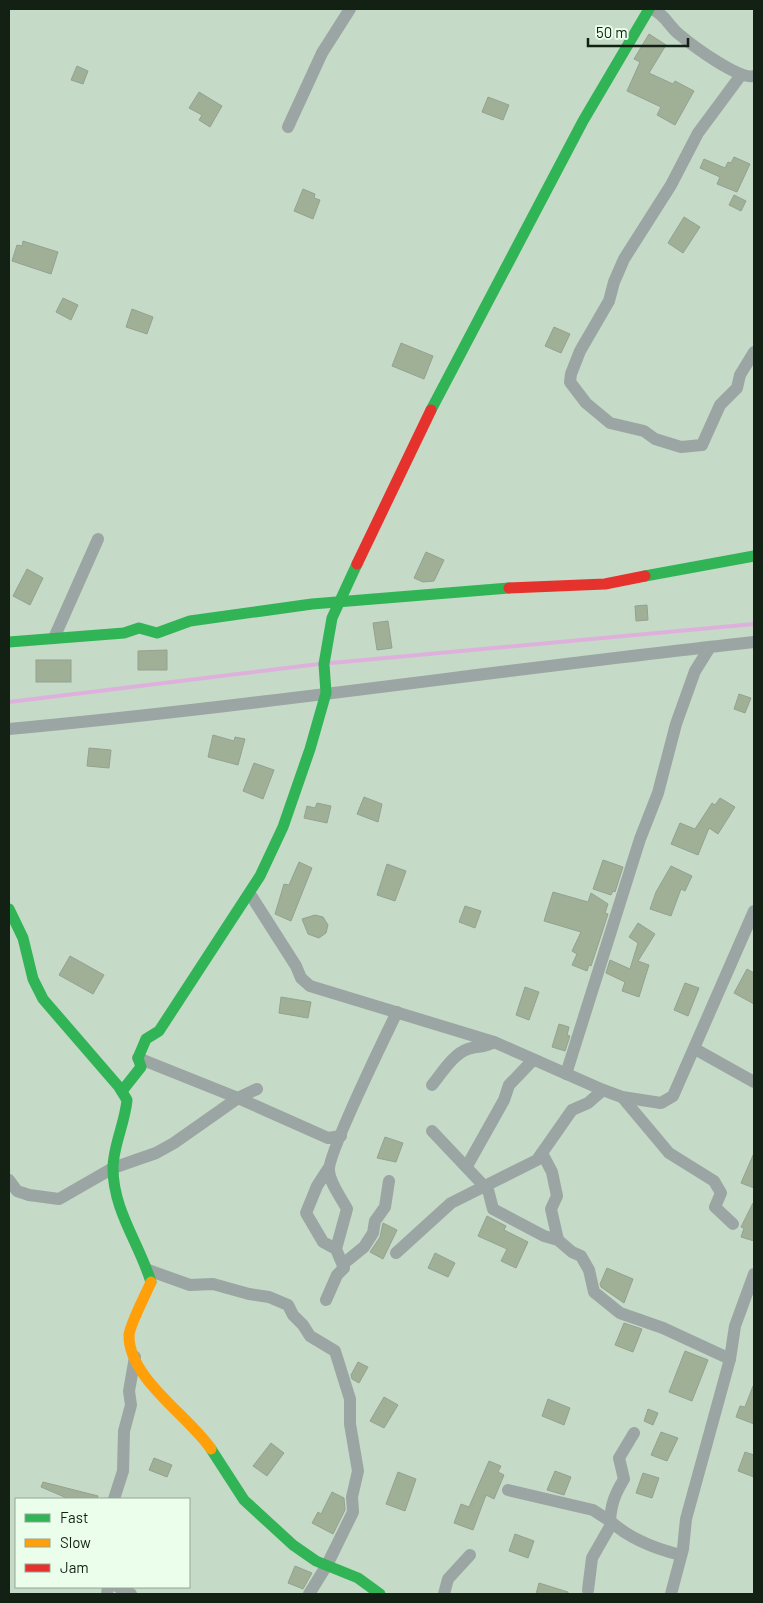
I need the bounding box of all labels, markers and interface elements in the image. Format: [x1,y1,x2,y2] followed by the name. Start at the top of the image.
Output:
[588,15,688,47] scale bar
[596,23,628,41] text: 50 m
[15,1498,190,1588] legend
[60,1508,88,1526] text: Fast
[60,1533,91,1551] text: Slow
[60,1558,89,1576] text: Jam

